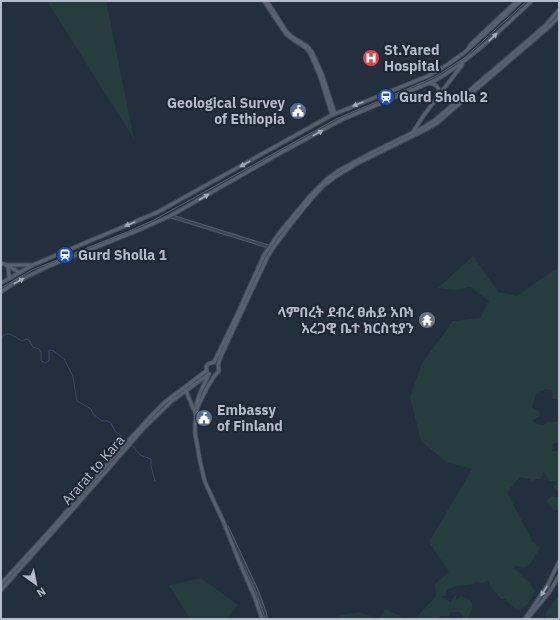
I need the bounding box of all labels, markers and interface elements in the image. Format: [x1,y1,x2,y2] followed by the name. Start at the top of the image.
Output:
[488,32,498,41] one-way arrow
[384,41,440,75] place label: St.Yared Hospital
[361,48,381,68] hospital icon: St.Yared Hospital
[376,87,396,107] station icon: Gurd Sholla 2
[399,88,488,106] place label: Gurd Sholla 2
[167,94,286,128] place label: Geological Survey of Ethiopia
[288,101,308,121] public building icon: Geological Survey of Ethiopia
[352,101,363,107] one-way arrow
[312,129,324,136] one-way arrow
[239,161,251,167] one-way arrow
[198,193,210,200] one-way arrow
[124,222,136,228] one-way arrow
[55,245,75,265] station icon: Gurd Sholla 1
[78,246,167,264] place label: Gurd Sholla 1
[13,278,25,284] one-way arrow
[278,303,414,337] place label: ላምበረት ደብረ ፀሐይ አቡነ አረጋዊ ቤተ ክርስቲያን
[417,310,437,330] temple icon: ላምበረት ደብረ ፀሐይ አቡነ አረጋዊ ቤተ ክርስቲያን
[217,401,283,435] place label: Embassy of Finland
[194,408,214,428] public building icon: Embassy of Finland
[58,431,129,509] street label: Ararat to Kara
[16,564,56,604] north arrow
[34,584,49,600] text: N
[540,585,547,597] one-way arrow

